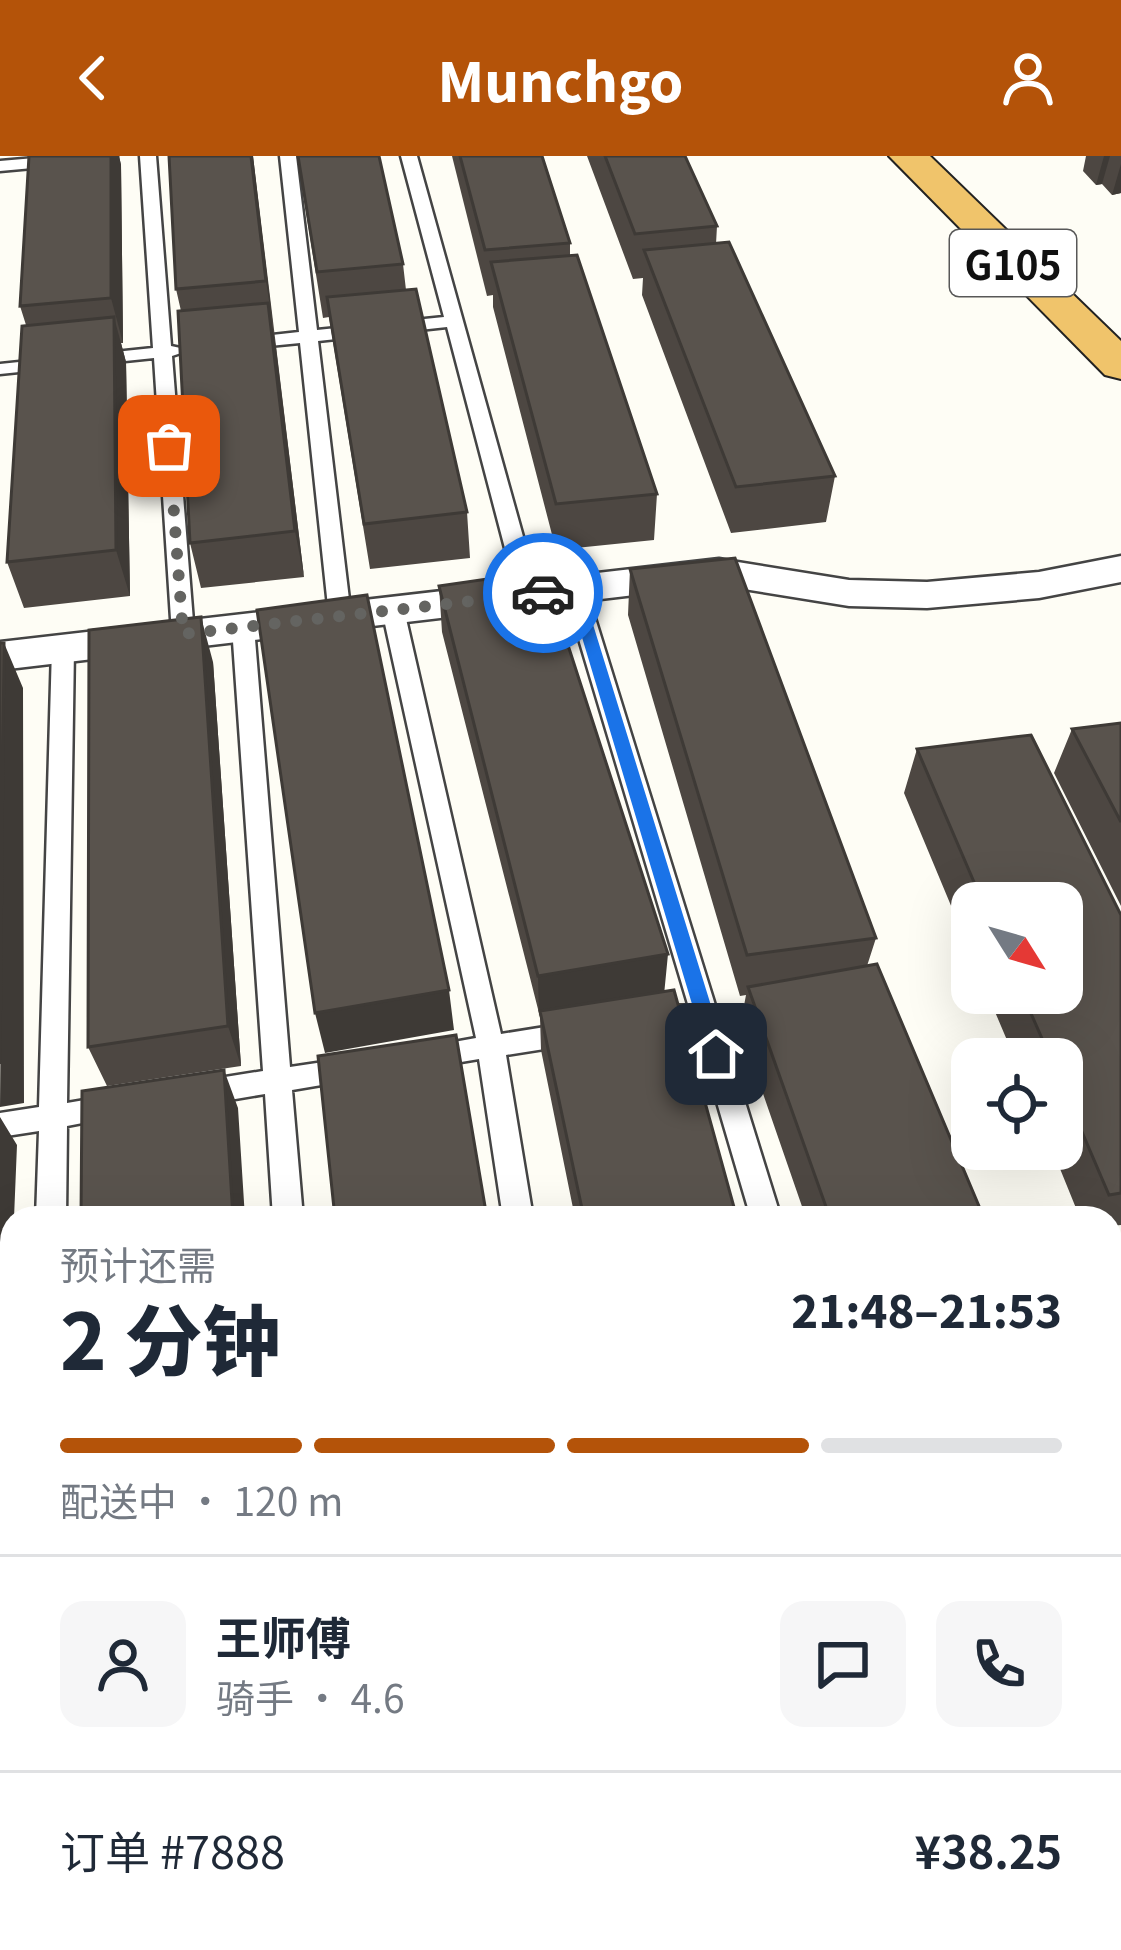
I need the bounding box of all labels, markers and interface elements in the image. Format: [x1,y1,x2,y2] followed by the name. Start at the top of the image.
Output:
[438,39,683,118] text: Munchgo
[60,45,126,111] icon: back
[995,45,1061,111] icon: person
[950,230,1076,296] road number: G105
[118,395,220,497] pin
[136,413,202,479] icon: bag
[483,533,603,653] courier
[510,560,576,626] icon: car
[951,882,1083,1014] north arrow
[951,882,1083,1170] map controls
[665,1003,767,1105] pin
[683,1021,749,1087] icon: home
[951,1038,1083,1170] button: locate
[60,1235,216,1291] text: 预计还需
[791,1276,1062,1341] text: 21:48–21:53
[60,1280,281,1392] text: 2 分钟
[60,1471,343,1527] text: 配送中 · 120 m
[60,1601,186,1727] button: person
[780,1601,906,1727] button: chat
[936,1601,1062,1727] button: phone
[216,1603,351,1668] text: 王师傅
[216,1668,405,1724] text: 骑手 · 4.6
[60,1817,285,1882] text: 订单 #7888
[915,1817,1062,1882] text: ¥38.25

